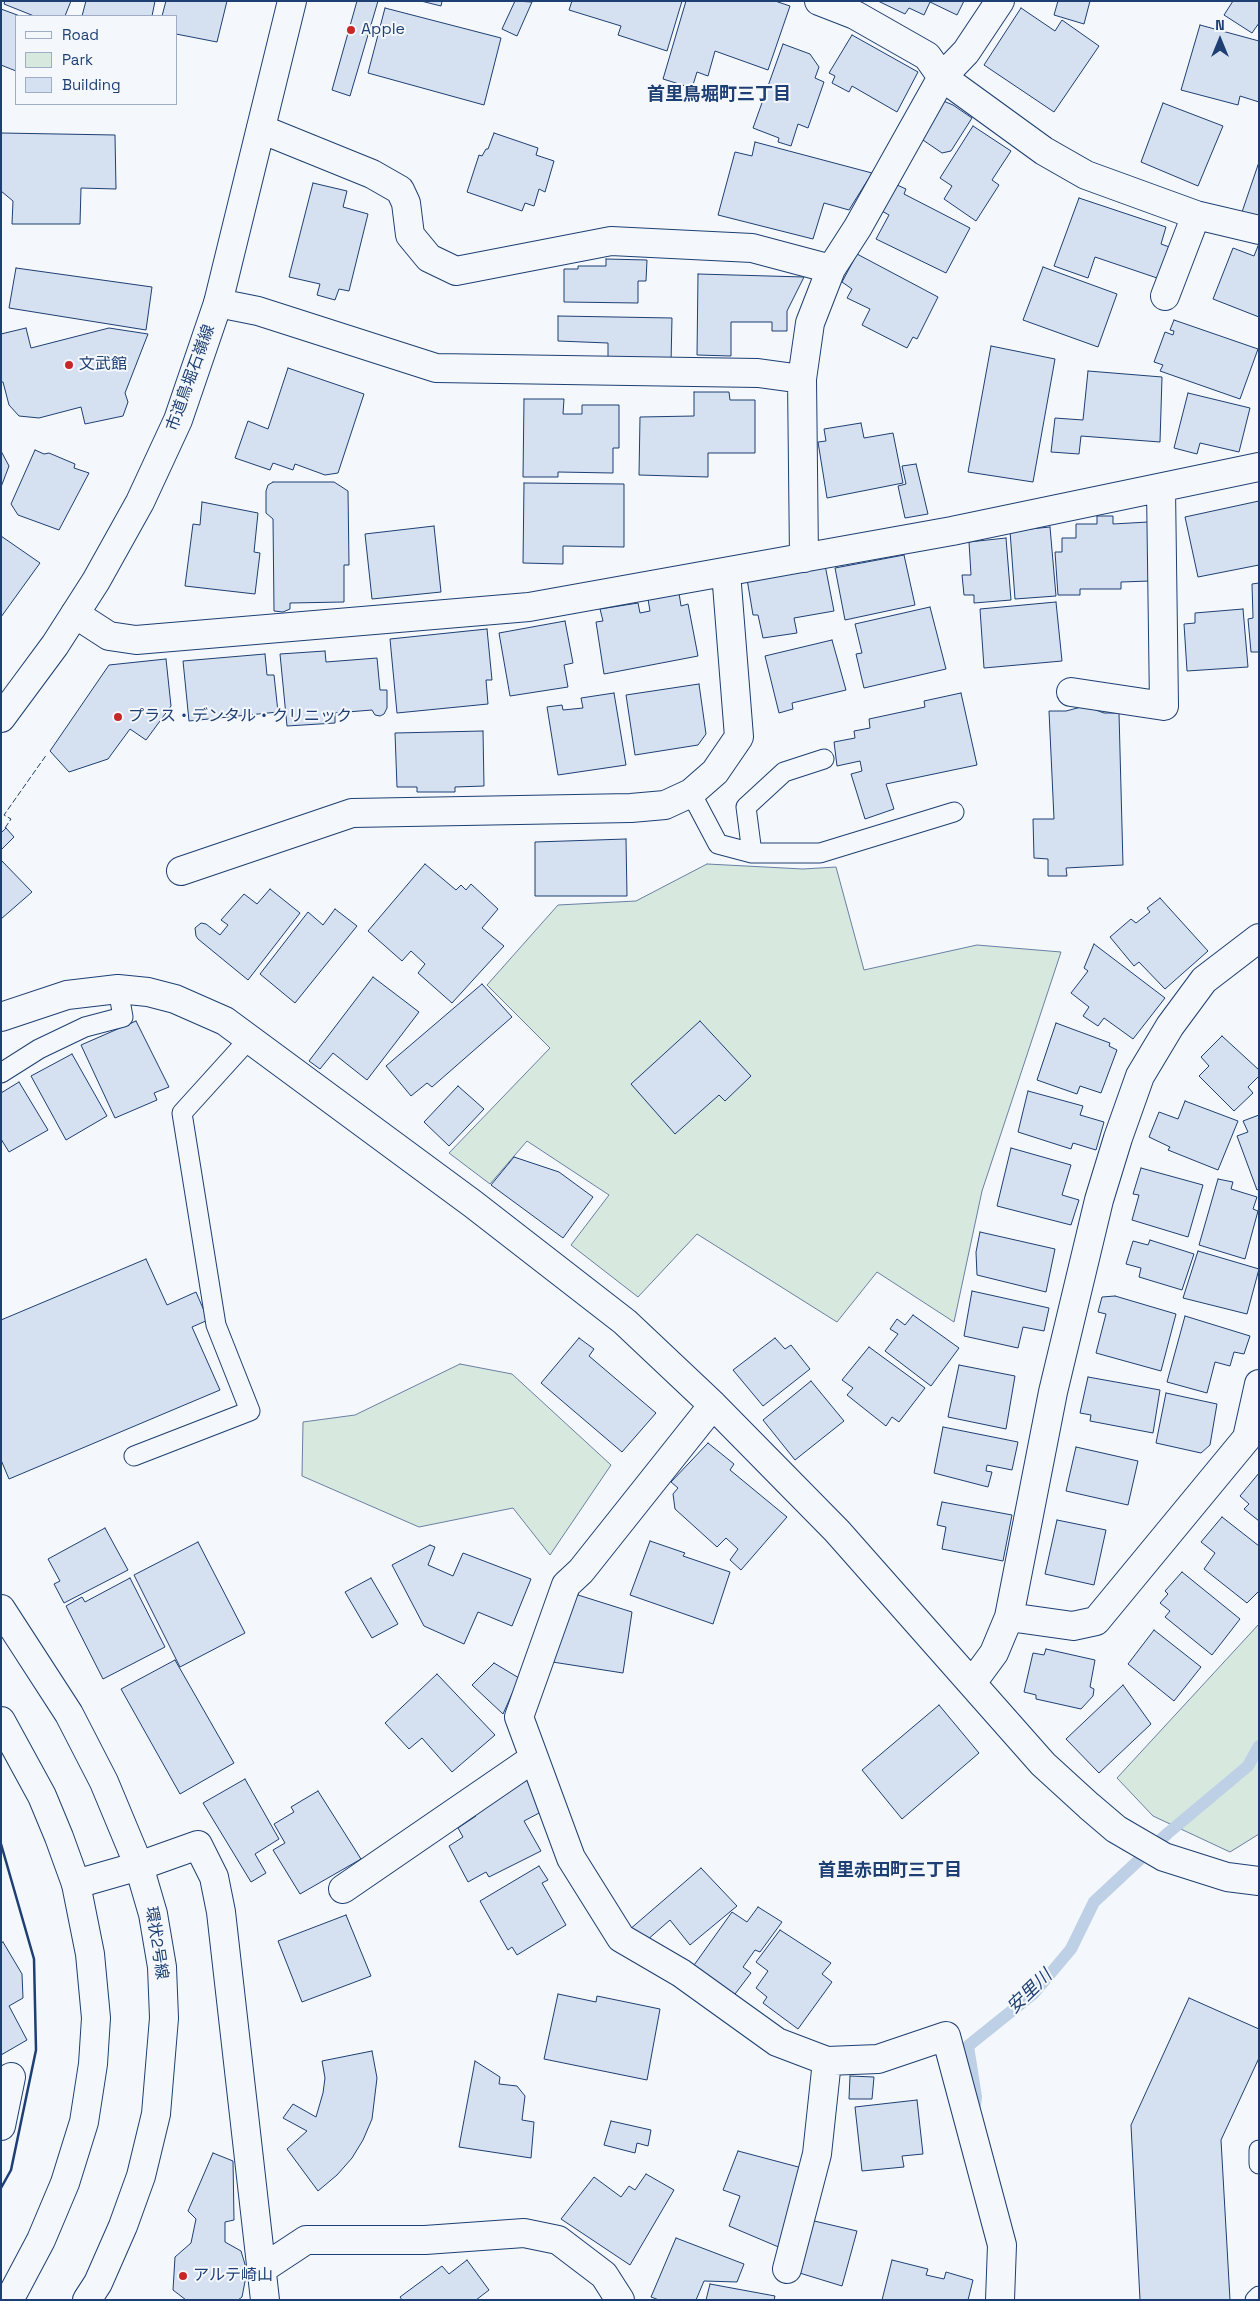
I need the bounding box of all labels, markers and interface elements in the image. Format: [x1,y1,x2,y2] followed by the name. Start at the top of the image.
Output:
[15,15,178,105] legend
[1195,15,1245,65] north arrow
[1215,16,1225,34] text: N
[361,20,405,40] place label: Apple
[345,24,357,36] marker: Apple
[62,25,99,44] text: Road
[62,50,93,69] text: Park
[62,75,121,94] text: Building
[647,84,791,106] district label: 首里鳥堀町三丁目
[163,322,219,434] street label: 市道鳥堀石嶺線
[79,355,127,375] place label: 文武館
[63,359,75,371] marker: 文武館
[128,707,352,727] place label: プラス・デンタル・クリニック
[112,711,124,723] marker: プラス・デンタル・クリニック
[818,1860,962,1882] district label: 首里赤田町三丁目
[141,1905,171,1981] street label: 環状2号線
[1003,1965,1057,2019] water label: 安里川
[193,2266,273,2286] place label: アルテ崎山
[177,2270,189,2282] marker: アルテ崎山

